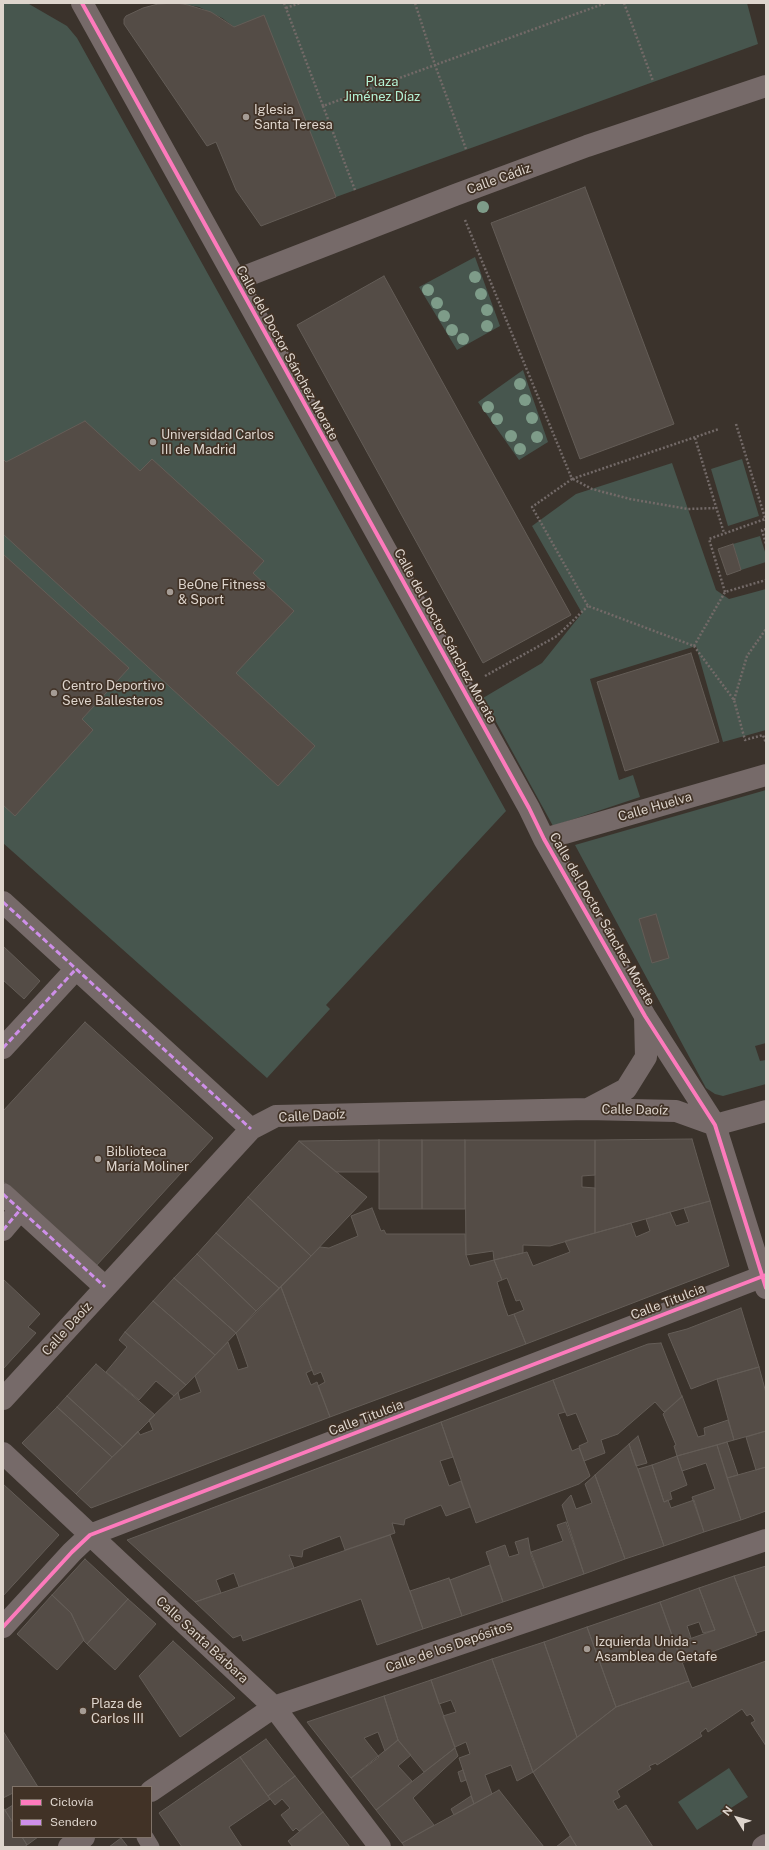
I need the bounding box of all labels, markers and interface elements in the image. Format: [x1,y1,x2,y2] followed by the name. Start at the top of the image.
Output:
[344,74,420,105] park label: Plaza Jiménez Díaz
[254,102,333,133] place label: Iglesia Santa Teresa
[241,112,251,122] marker: Iglesia Santa Teresa
[465,160,533,198] street label: Calle Cádiz
[232,263,342,443] street label: Calle del Doctor Sánchez Morate
[161,427,274,458] place label: Universidad Carlos III de Madrid
[148,437,158,447] marker: Universidad Carlos III de Madrid
[390,546,500,726] street label: Calle del Doctor Sánchez Morate
[178,577,266,608] place label: BeOne Fitness & Sport
[165,587,175,597] marker: BeOne Fitness & Sport
[62,678,164,709] place label: Centro Deportivo Seve Ballesteros
[49,688,59,698] marker: Centro Deportivo Seve Ballesteros
[616,789,694,825] street label: Calle Huelva
[546,830,658,1008] street label: Calle del Doctor Sánchez Morate
[601,1102,669,1118] street label: Calle Daoíz
[278,1106,346,1126] street label: Calle Daoíz
[106,1144,189,1175] place label: Biblioteca María Moliner
[93,1154,103,1164] marker: Biblioteca María Moliner
[629,1281,707,1323] street label: Calle Titulcia
[39,1299,95,1359] street label: Calle Daoíz
[327,1397,405,1439] street label: Calle Titulcia
[153,1593,251,1687] street label: Calle Santa Bárbara
[384,1618,514,1676] street label: Calle de los Depósitos
[595,1634,717,1665] place label: Izquierda Unida - Asamblea de Getafe
[582,1644,592,1654] marker: Izquierda Unida - Asamblea de Getafe
[91,1696,144,1727] place label: Plaza de Carlos III
[78,1706,88,1716] marker: Plaza de Carlos III
[12,1786,152,1838] legend
[50,1795,93,1809] text: Ciclovía
[717,1798,757,1838] north arrow
[720,1804,735,1818] text: N
[50,1815,97,1829] text: Sendero

